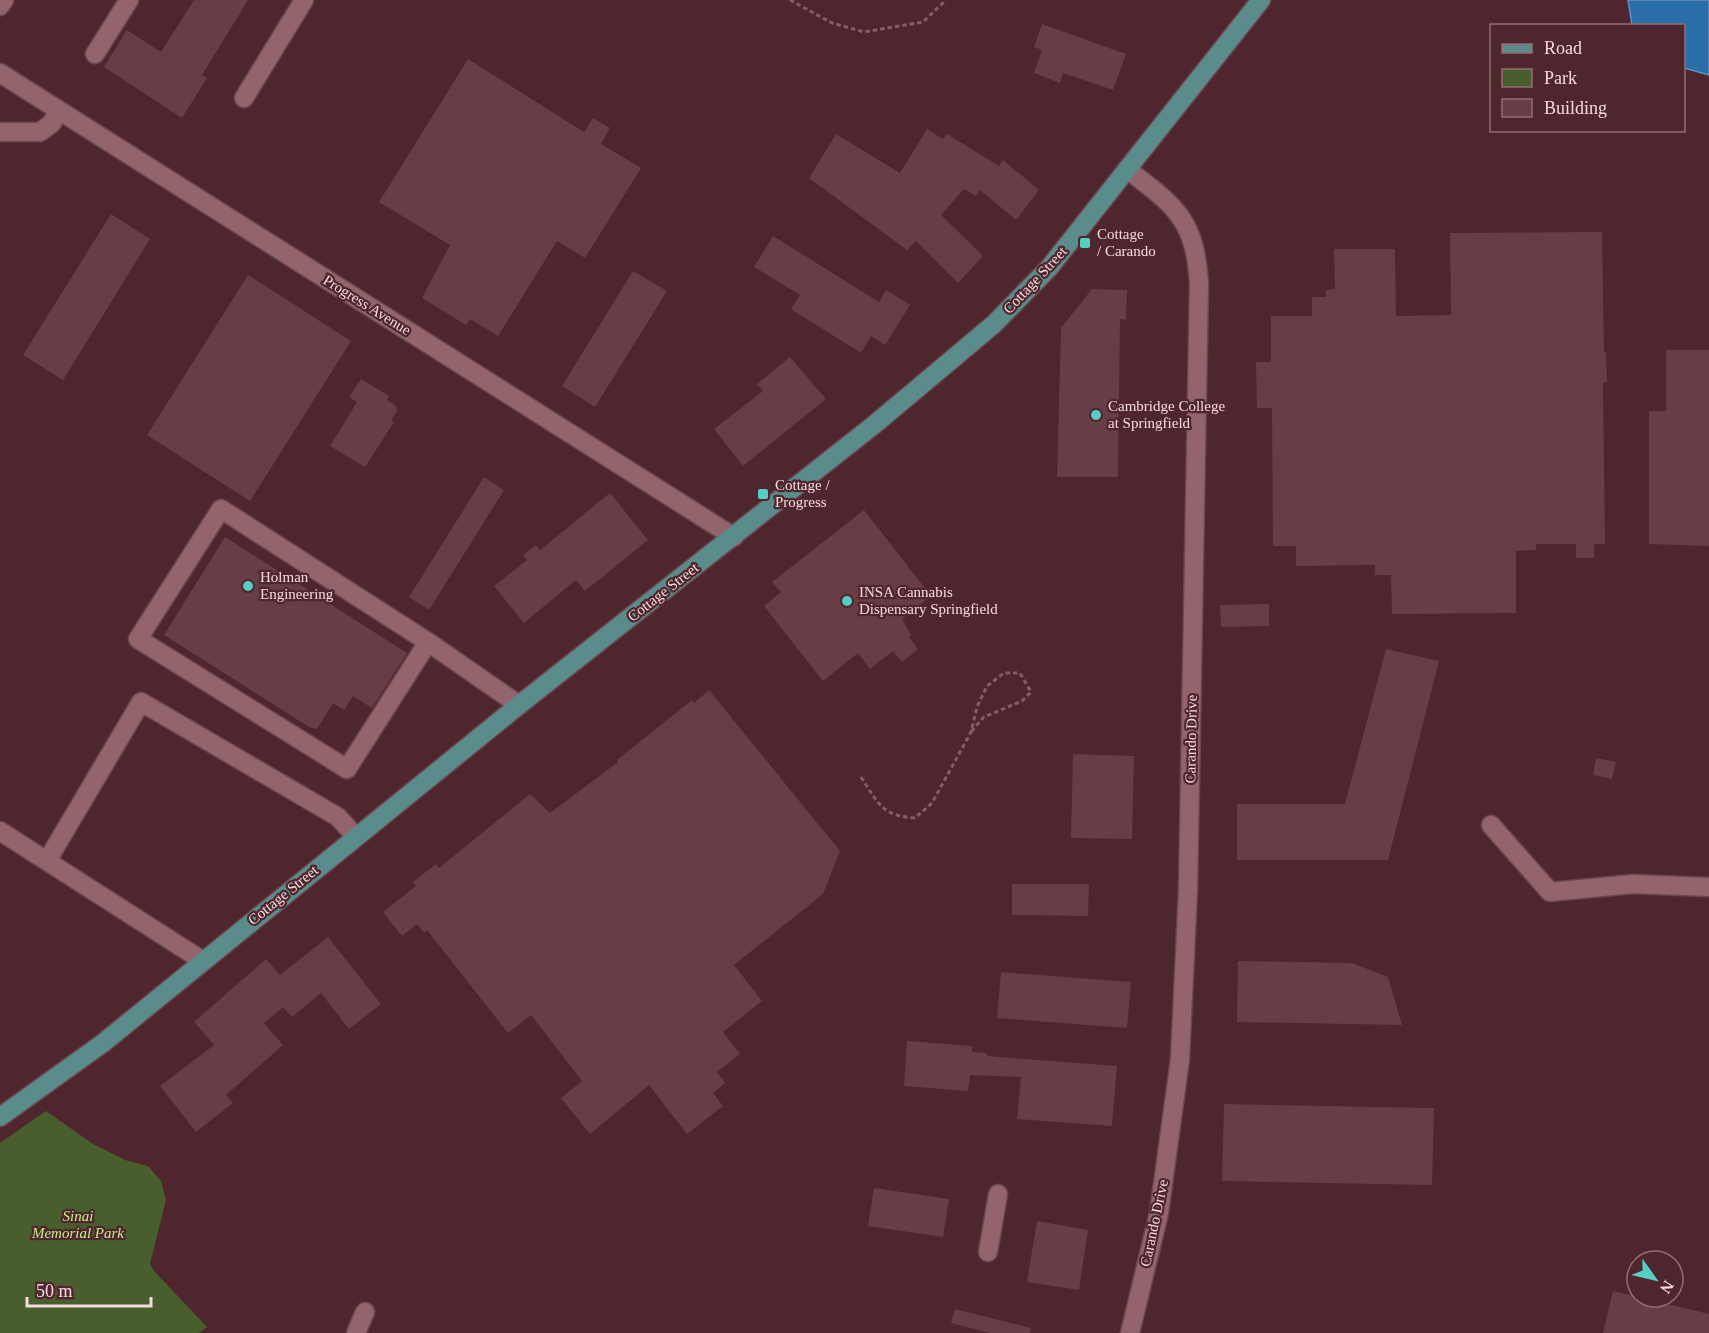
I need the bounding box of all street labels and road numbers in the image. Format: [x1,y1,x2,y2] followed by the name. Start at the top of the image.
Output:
[1000,243,1071,317] street label: Cottage Street
[320,272,414,338] street label: Progress Avenue
[624,559,702,625] street label: Cottage Street
[1182,694,1200,783] street label: Carando Drive
[245,861,322,928] street label: Cottage Street
[1137,1178,1171,1268] street label: Carando Drive

